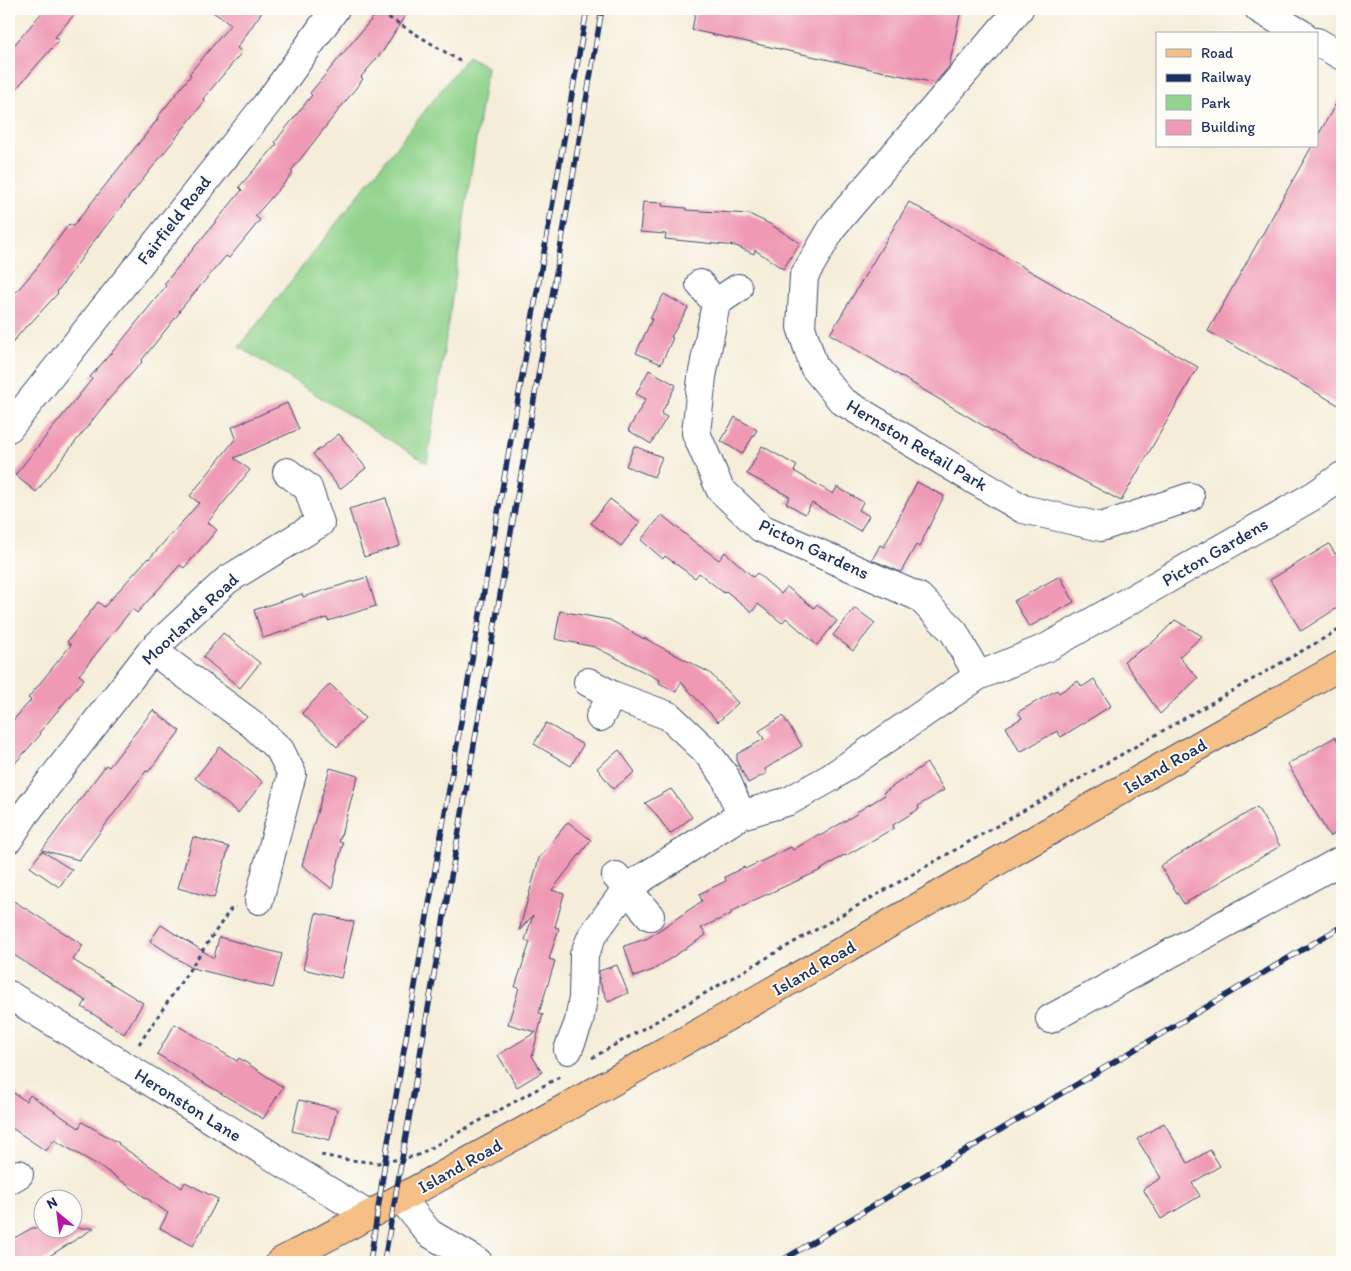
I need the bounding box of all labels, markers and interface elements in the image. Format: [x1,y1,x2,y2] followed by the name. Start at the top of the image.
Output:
[1156,32,1318,148] legend
[1201,44,1234,62] text: Road
[1201,68,1251,86] text: Railway
[1201,94,1231,112] text: Park
[1201,118,1255,136] text: Building
[132,171,216,269] street label: Fairfield Road
[843,394,992,496] street label: Hernston Retail Park
[1158,513,1272,591] street label: Picton Gardens
[756,514,872,584] street label: Picton Gardens
[137,568,243,670] street label: Moorlands Road
[1119,733,1211,799] street label: Island Road
[768,935,860,1001] street label: Island Road
[131,1063,245,1147] street label: Heronston Lane
[414,1134,506,1198] street label: Island Road
[32,1188,82,1238] north arrow
[44,1193,60,1213] text: N

